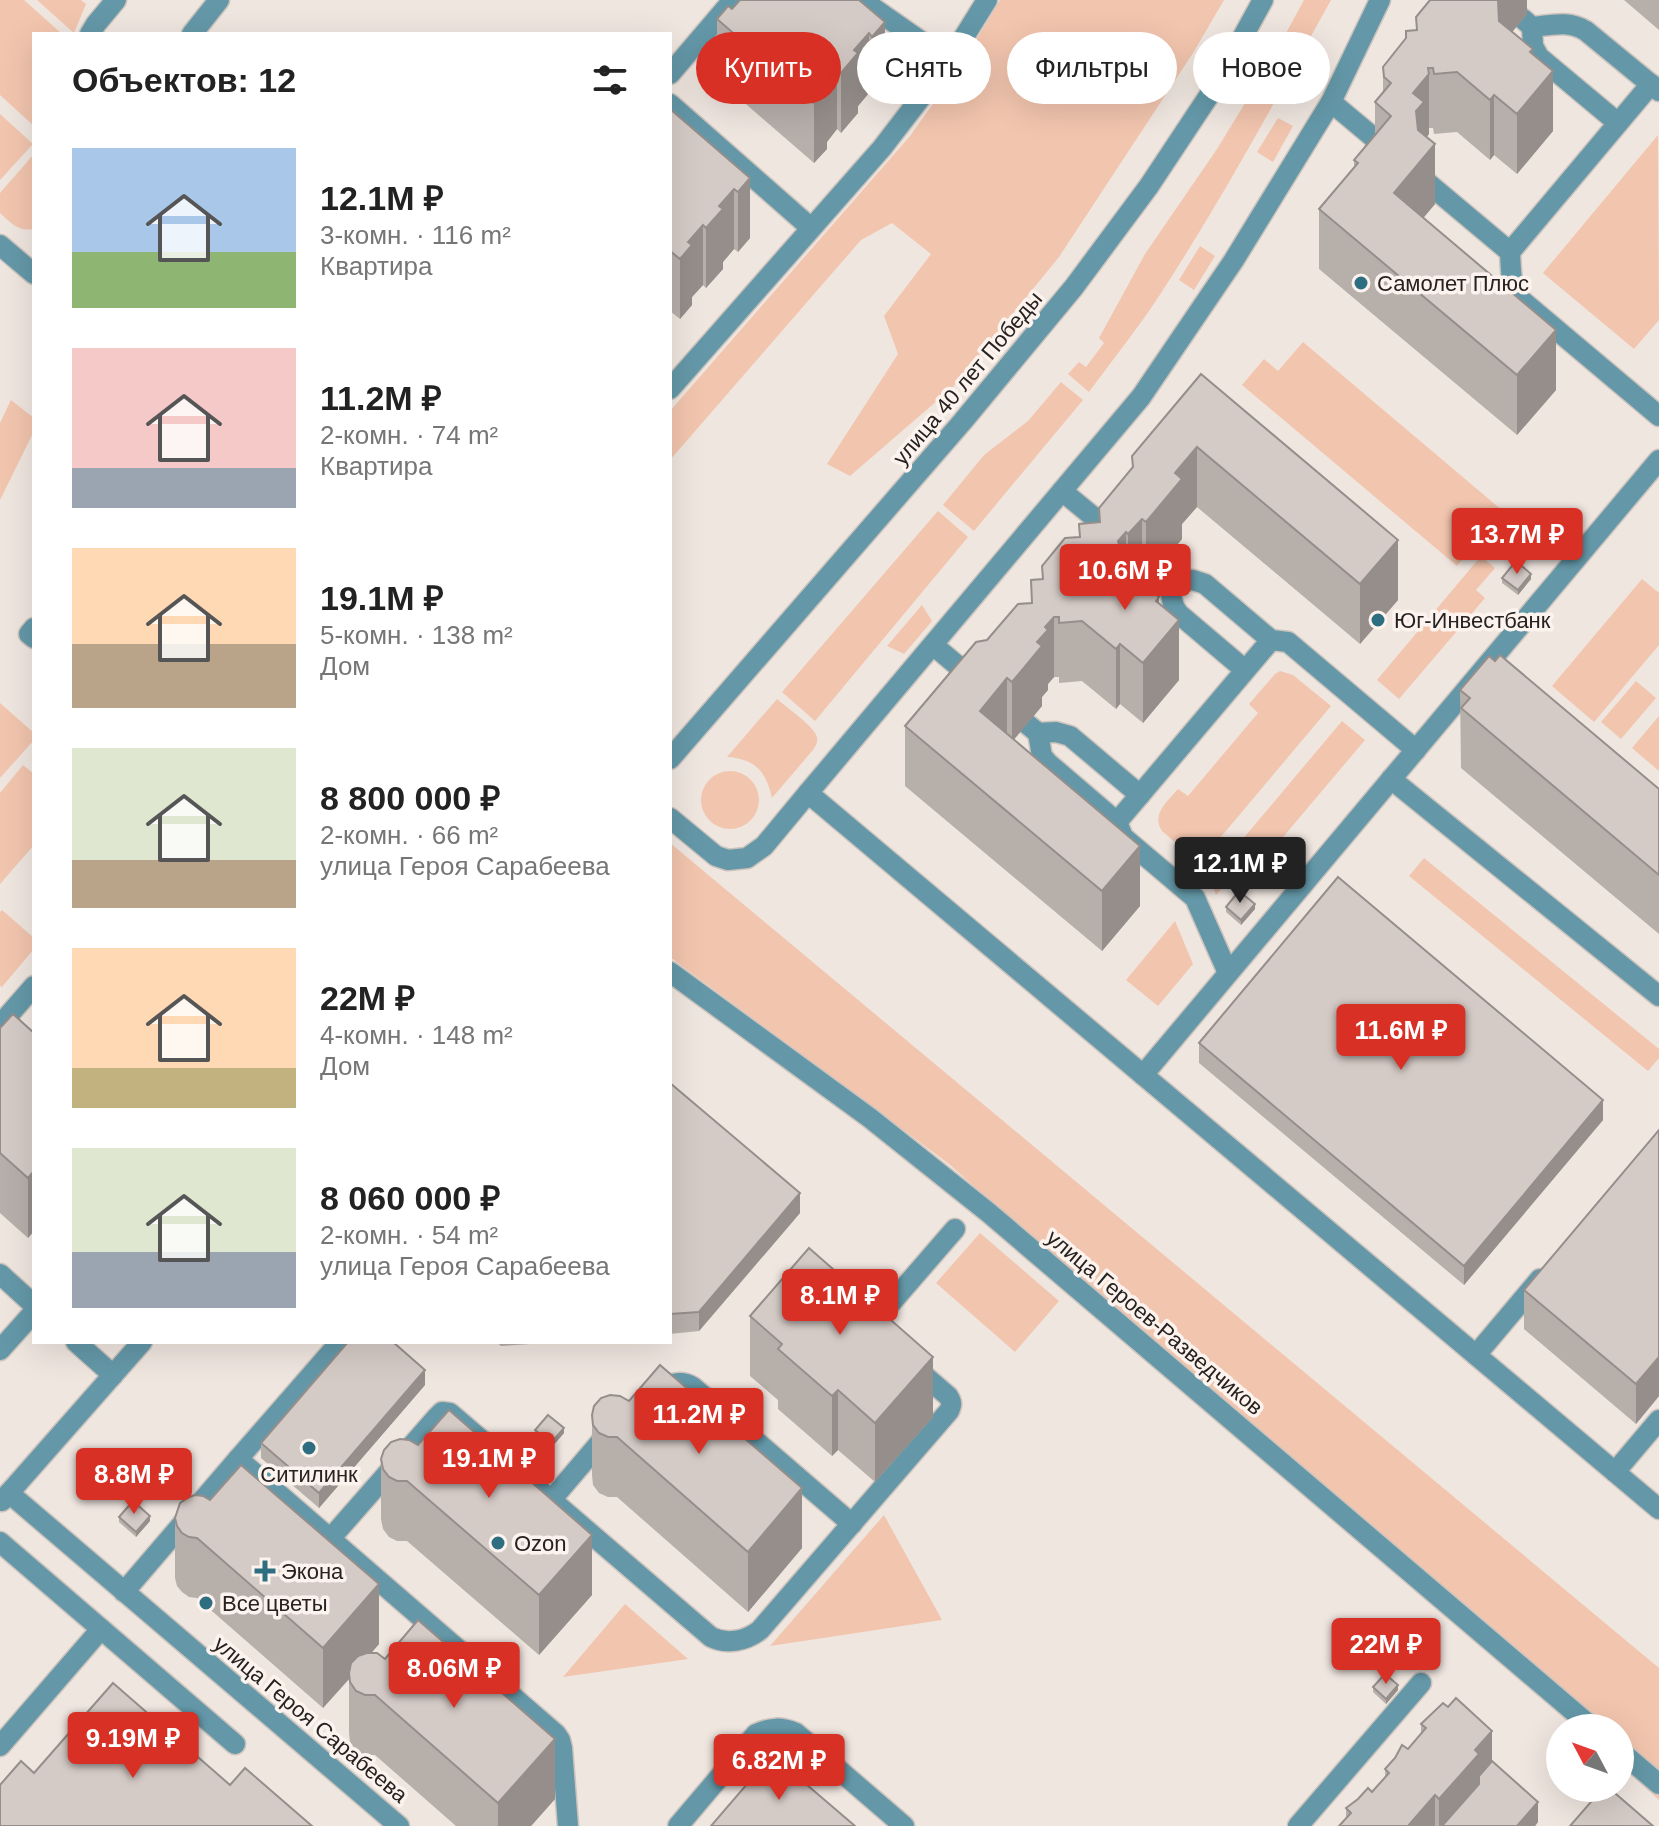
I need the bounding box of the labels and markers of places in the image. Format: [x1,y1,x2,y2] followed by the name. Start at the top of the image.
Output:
[1377,271,1529,296] place label: Самолет Плюс
[1352,274,1370,292] marker: Самолет Плюс
[1443,508,1591,576] pin: 13.7M ₽
[1051,544,1199,612] pin: 10.6M ₽
[1394,608,1551,633] place label: Юг-Инвестбанк
[1369,611,1387,629] marker: Юг-Инвестбанк
[1166,837,1314,905] pin: 12.1M ₽
[1327,1004,1475,1072] pin: 11.6M ₽
[775,1269,905,1337] pin: 8.1M ₽
[625,1388,773,1456] pin: 11.2M ₽
[415,1432,563,1500] pin: 19.1M ₽
[300,1439,318,1457] marker: Ситилинк
[69,1448,199,1516] pin: 8.8M ₽
[260,1462,358,1487] place label: Ситилинк
[514,1531,567,1556] place label: Ozon
[489,1534,507,1552] marker: Ozon
[281,1559,344,1584] place label: Экона
[256,1562,274,1580] marker: Экона
[222,1591,327,1616] place label: Все цветы
[197,1594,215,1612] marker: Все цветы
[1330,1618,1442,1686] pin: 22M ₽
[380,1642,528,1710] pin: 8.06M ₽
[59,1712,207,1780] pin: 9.19M ₽
[705,1734,853,1802] pin: 6.82M ₽

